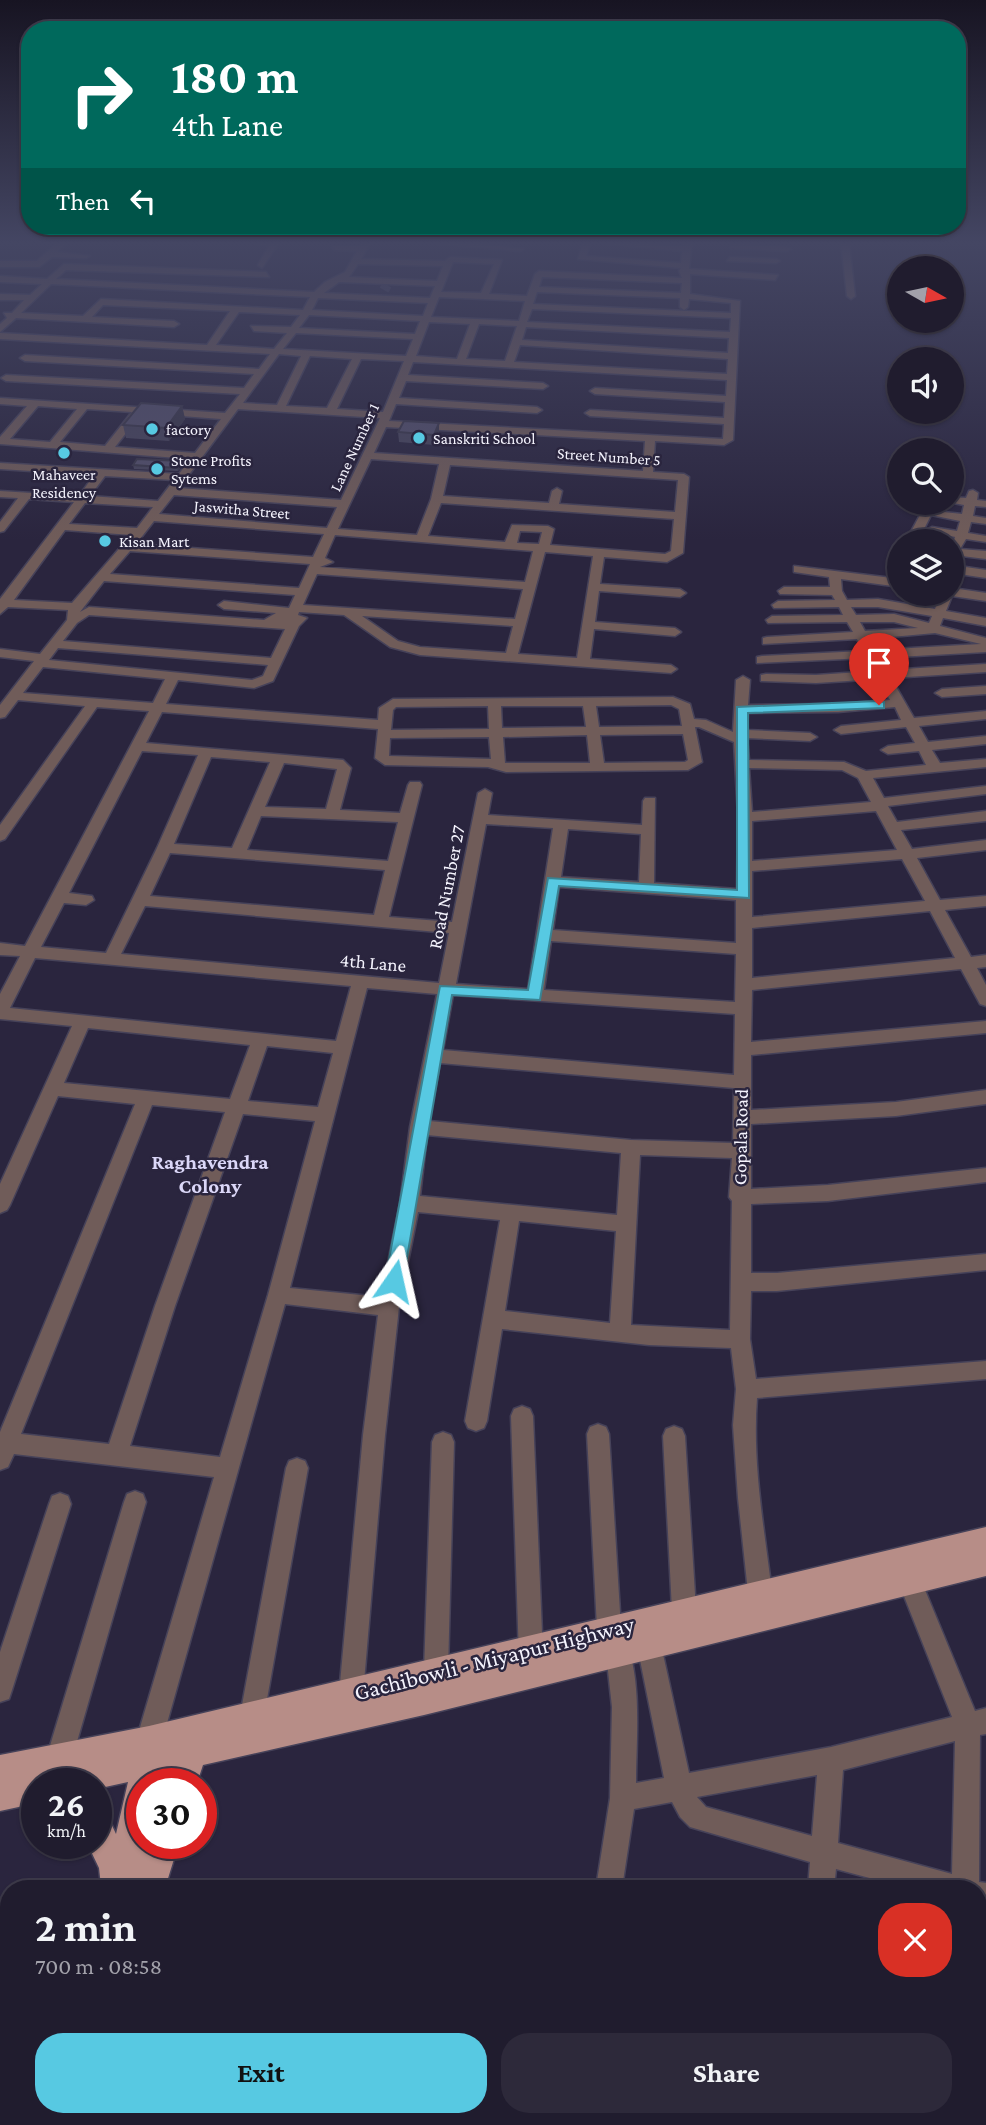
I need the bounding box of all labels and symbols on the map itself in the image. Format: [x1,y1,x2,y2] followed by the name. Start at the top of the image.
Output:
[887,256,964,332] north arrow
[327,401,382,494] street label: Lane Number 1
[144,421,160,437] marker: factory
[166,421,212,439] place label: factory
[411,430,427,446] marker: Sanskriti School
[433,430,535,447] place label: Sanskriti School
[557,444,661,469] street label: Street Number 5
[56,445,72,461] marker: Mahaveer Residency
[171,452,252,488] place label: Stone Profits Sytems
[149,461,165,477] marker: Stone Profits Sytems
[32,466,97,502] place label: Mahaveer Residency
[191,497,291,523] street label: Jaswitha Street
[97,533,113,549] marker: Kisan Mart
[119,533,190,550] place label: Kisan Mart
[849,633,909,705] pin
[424,823,469,951] street label: Road Number 27
[339,949,407,976] street label: 4th Lane
[729,1089,752,1185] street label: Gopala Road
[151,1150,269,1198] district label: Raghavendra Colony
[357,1244,431,1318] position arrow
[351,1611,637,1705] street label: Gachibowli - Miyapur Highway
[126,1768,217,1859] speed limit sign: 30

